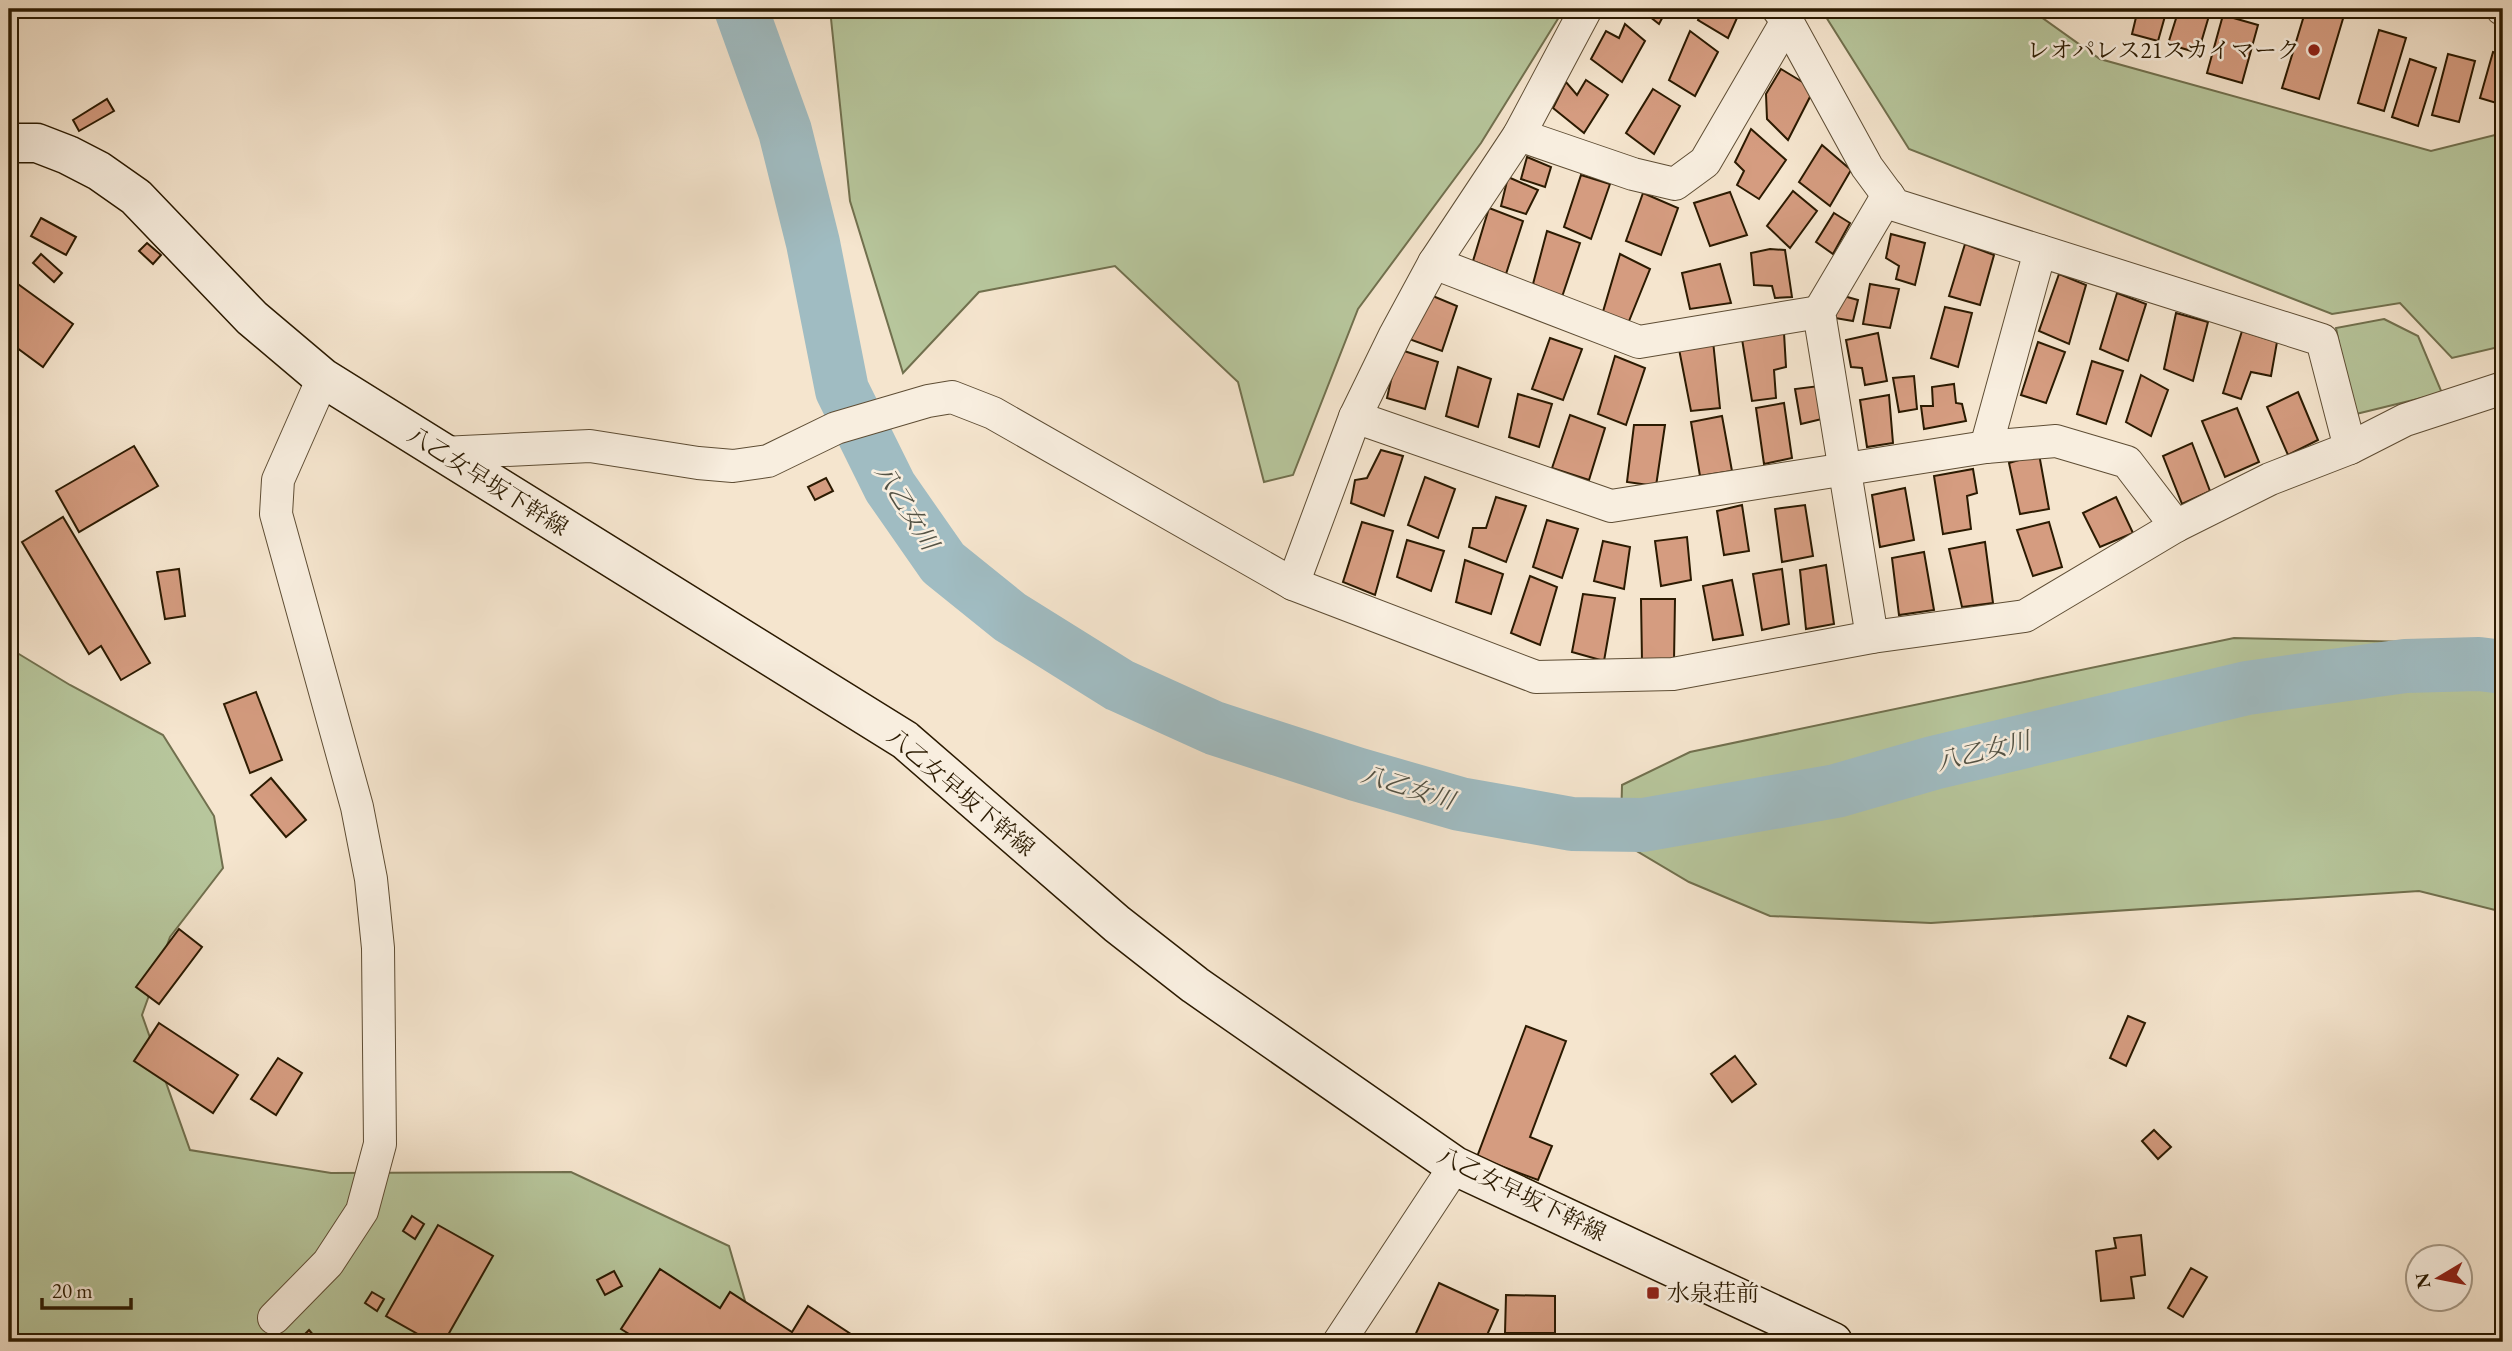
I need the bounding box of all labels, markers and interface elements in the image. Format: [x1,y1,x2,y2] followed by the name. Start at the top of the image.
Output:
[2027,35,2300,65] place label: レオパレス21スカイマーク
[2306,42,2322,58] marker: レオパレス21スカイマーク
[402,420,574,542] street label: 八乙女早坂下幹線
[868,458,947,558] water label: 八乙女川
[881,721,1041,863] street label: 八乙女早坂下幹線
[1933,724,2036,778] water label: 八乙女川
[1358,758,1461,817] water label: 八乙女川
[1433,1140,1611,1248] street label: 八乙女早坂下幹線
[2404,1242,2474,1312] north arrow
[42,1267,131,1311] scale bar
[2409,1271,2436,1291] text: N
[52,1277,93,1304] text: 20 m
[1667,1278,1759,1308] place label: 水泉荘前
[1645,1285,1661,1301] marker: 水泉荘前

